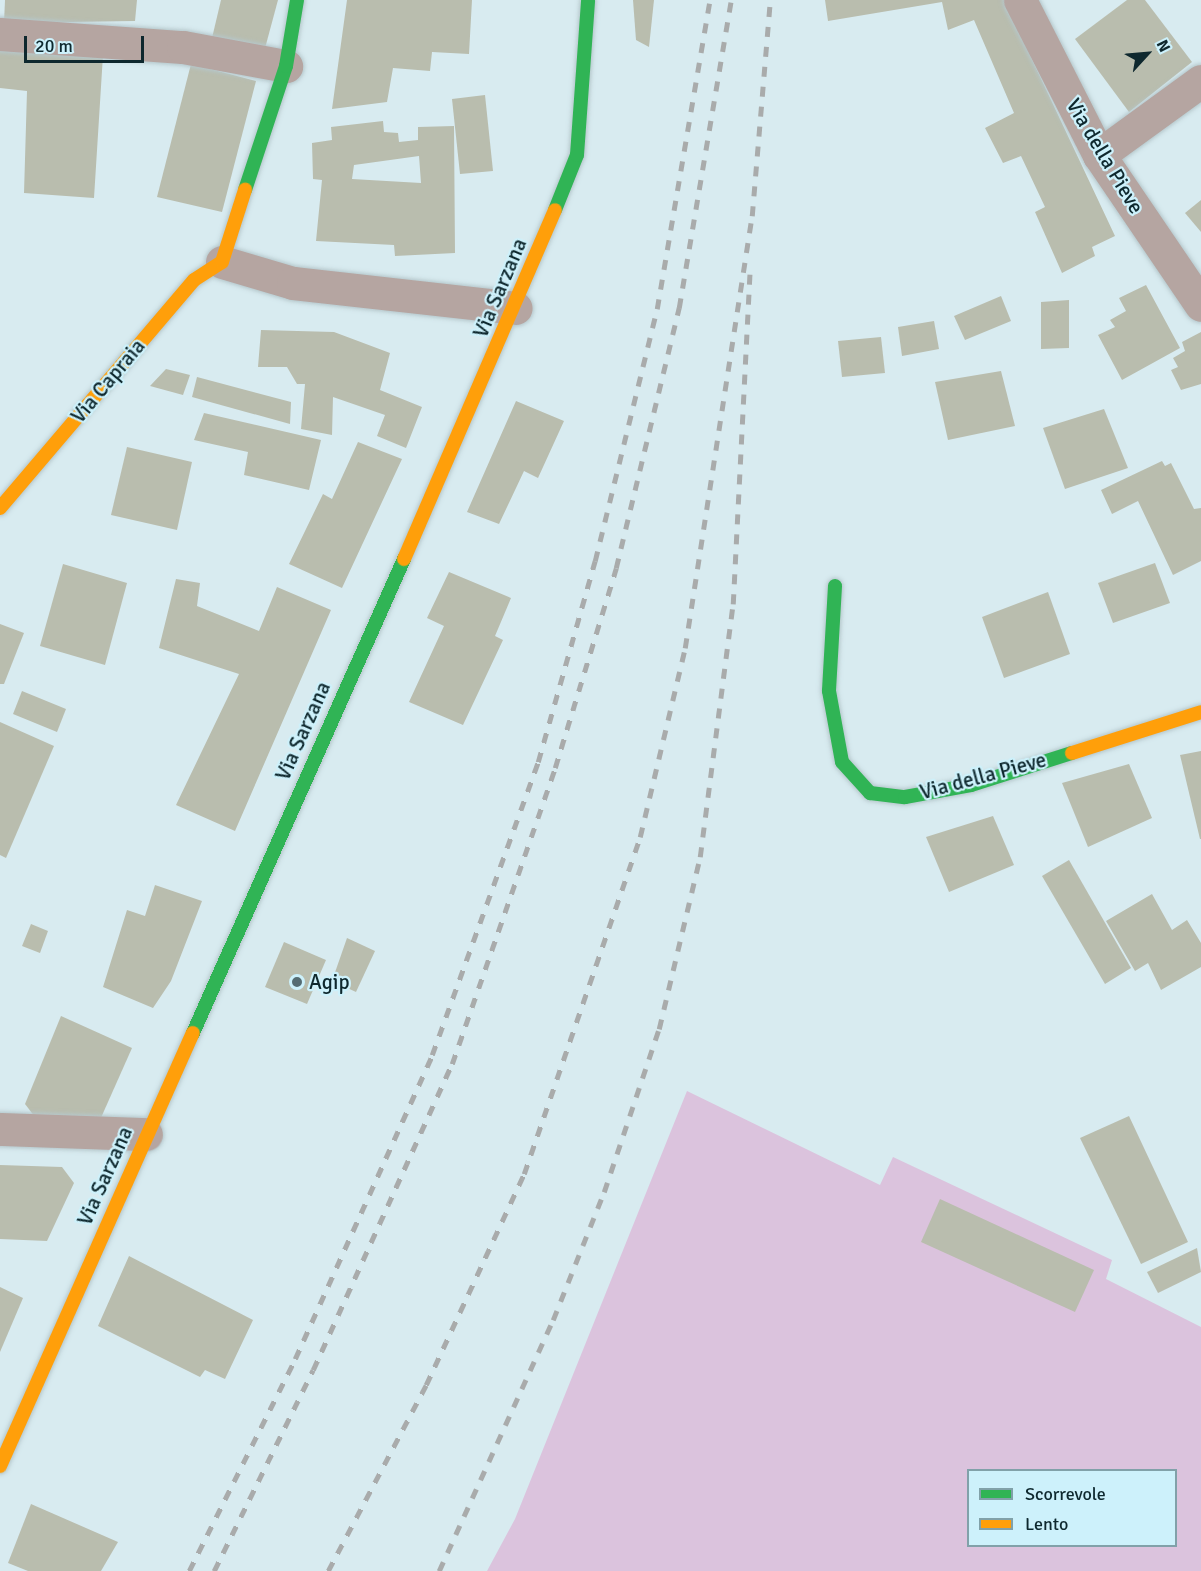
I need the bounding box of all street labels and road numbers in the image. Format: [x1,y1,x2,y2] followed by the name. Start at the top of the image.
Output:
[1061,94,1149,218] street label: Via della Pieve
[468,235,532,341] street label: Via Sarzana
[66,334,150,428] street label: Via Capraia
[270,678,336,784] street label: Via Sarzana
[917,747,1049,805] street label: Via della Pieve
[72,1123,138,1229] street label: Via Sarzana

